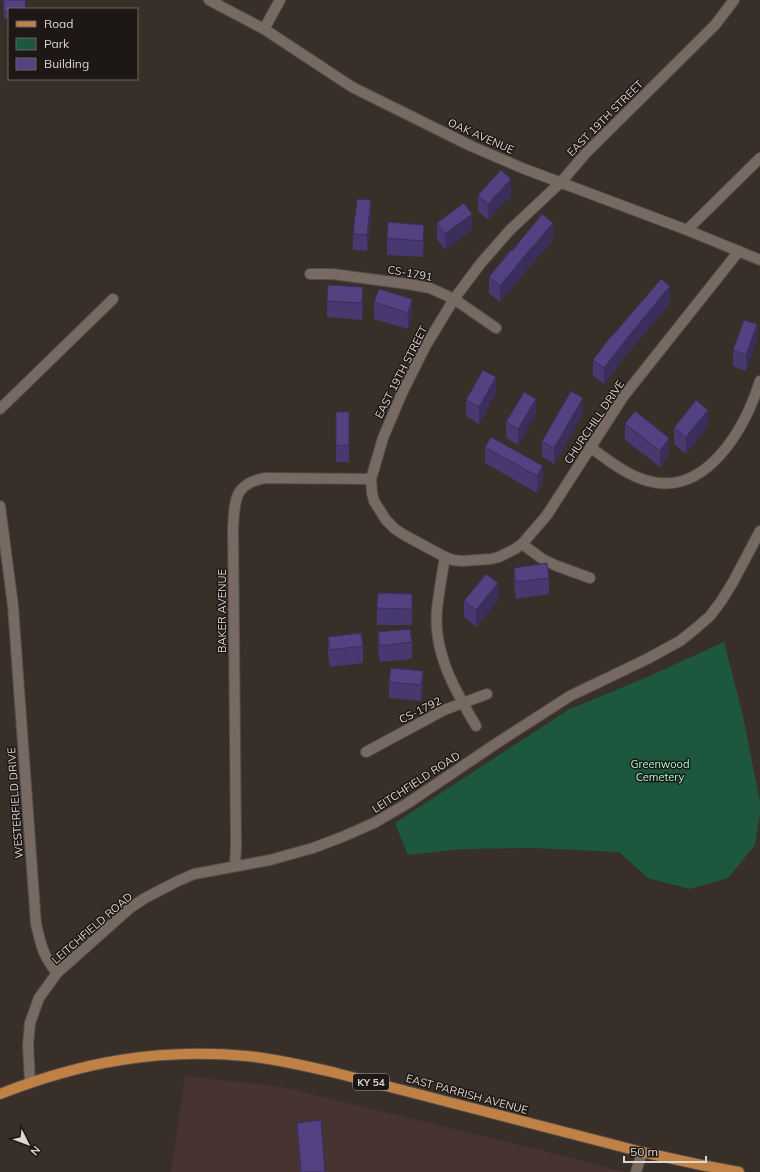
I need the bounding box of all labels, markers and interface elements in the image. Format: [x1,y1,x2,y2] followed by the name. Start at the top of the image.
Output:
[8,8,138,80] legend
[44,16,73,31] text: Road
[44,36,70,51] text: Park
[44,56,89,71] text: Building
[564,77,646,159] street label: EAST 19TH STREET
[446,115,516,157] street label: OAK AVENUE
[386,262,434,284] street label: CS-1791
[372,323,431,421] street label: EAST 19TH STREET
[561,377,627,467] street label: CHURCHILL DRIVE
[215,569,229,653] street label: BAKER AVENUE
[397,693,444,727] street label: CS-1792
[4,747,26,859] street label: WESTERFIELD DRIVE
[369,748,463,816] street label: LEITCHFIELD ROAD
[631,757,689,784] park label: Greenwood Cemetery
[49,889,135,967] street label: LEITCHFIELD ROAD
[405,1071,529,1117] street label: EAST PARRISH AVENUE
[353,1074,389,1090] road number: KY 54
[8,1124,48,1164] north arrow
[624,1138,706,1164] scale bar
[27,1143,43,1158] text: N
[630,1144,658,1159] text: 50 m

